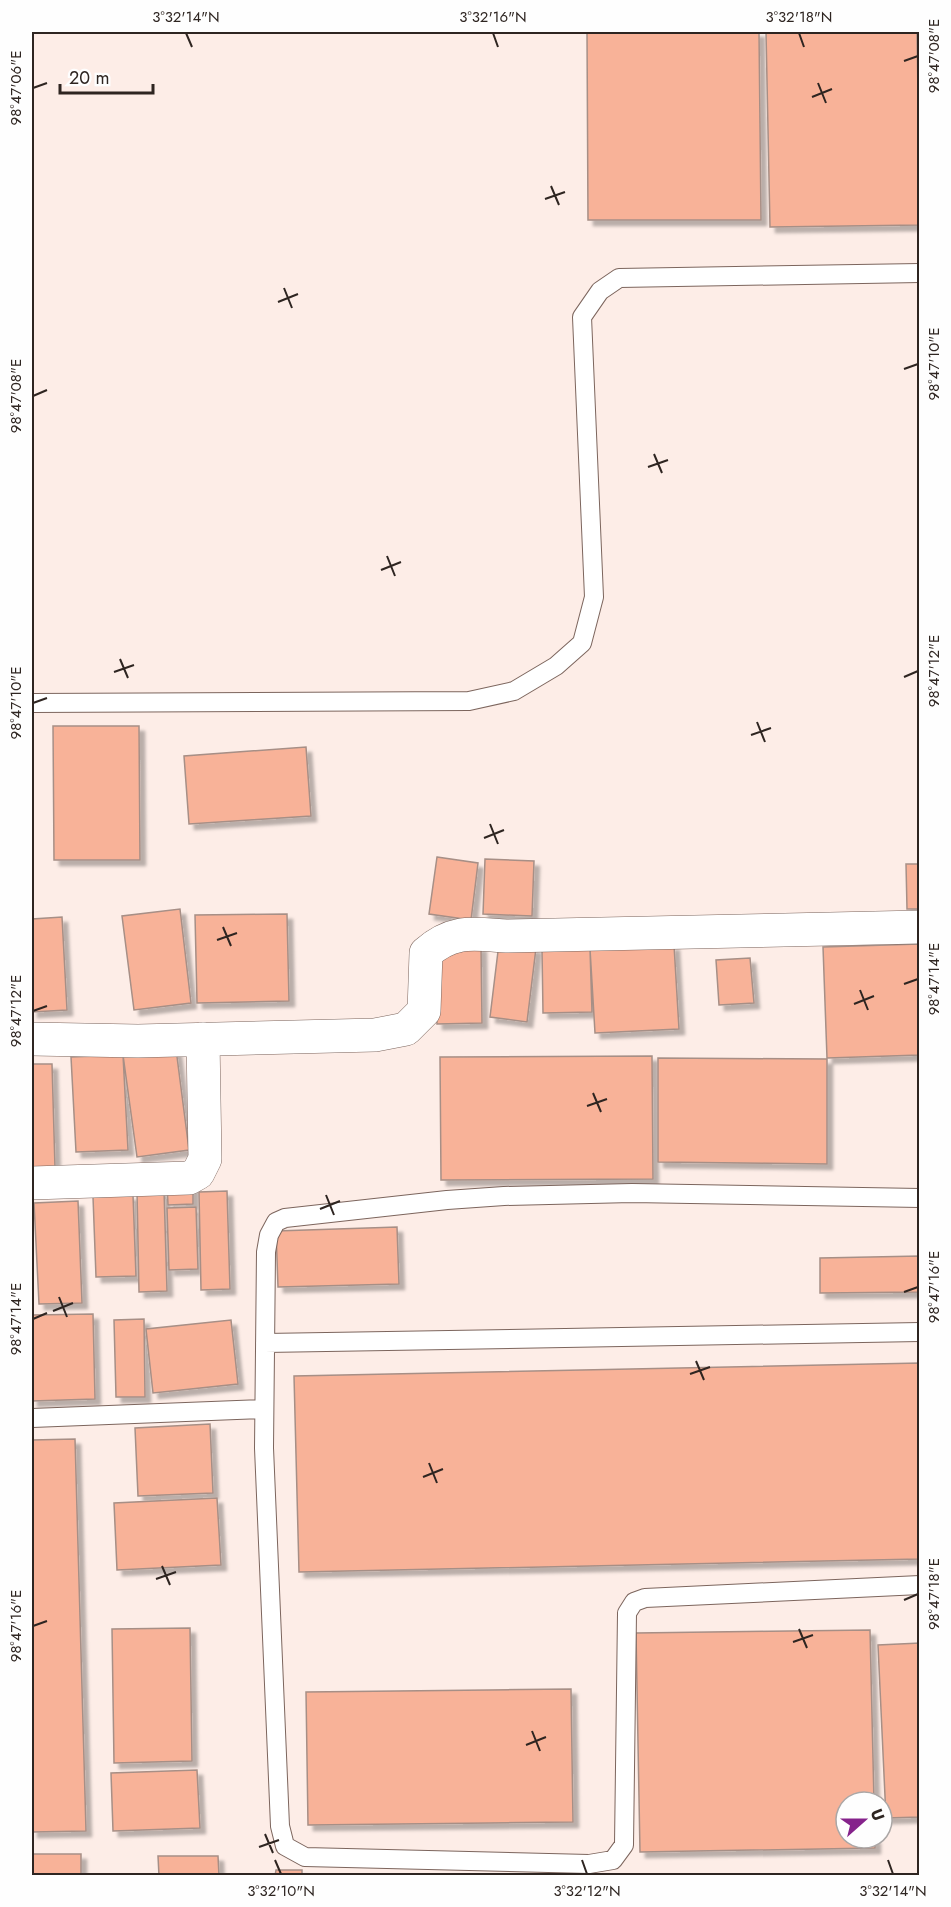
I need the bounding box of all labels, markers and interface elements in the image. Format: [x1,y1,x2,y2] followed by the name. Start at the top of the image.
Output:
[152,6,220,28] text: 3°32'14"N
[459,6,527,28] text: 3°32'16"N
[766,6,832,28] text: 3°32'18"N
[923,19,945,93] text: 98°47'08"E
[5,51,27,125] text: 98°47'06"E
[60,57,153,95] scale bar
[69,65,109,91] text: 20 m
[923,328,945,400] text: 98°47'10"E
[5,359,27,433] text: 98°47'08"E
[923,635,945,707] text: 98°47'12"E
[5,667,27,739] text: 98°47'10"E
[923,943,945,1015] text: 98°47'14"E
[5,975,27,1047] text: 98°47'12"E
[923,1251,945,1323] text: 98°47'16"E
[5,1283,27,1355] text: 98°47'14"E
[923,1558,945,1630] text: 98°47'18"E
[5,1590,27,1662] text: 98°47'16"E
[834,1790,894,1850] north arrow
[865,1805,890,1824] text: U
[247,1880,315,1902] text: 3°32'10"N
[553,1880,621,1902] text: 3°32'12"N
[859,1880,927,1902] text: 3°32'14"N

